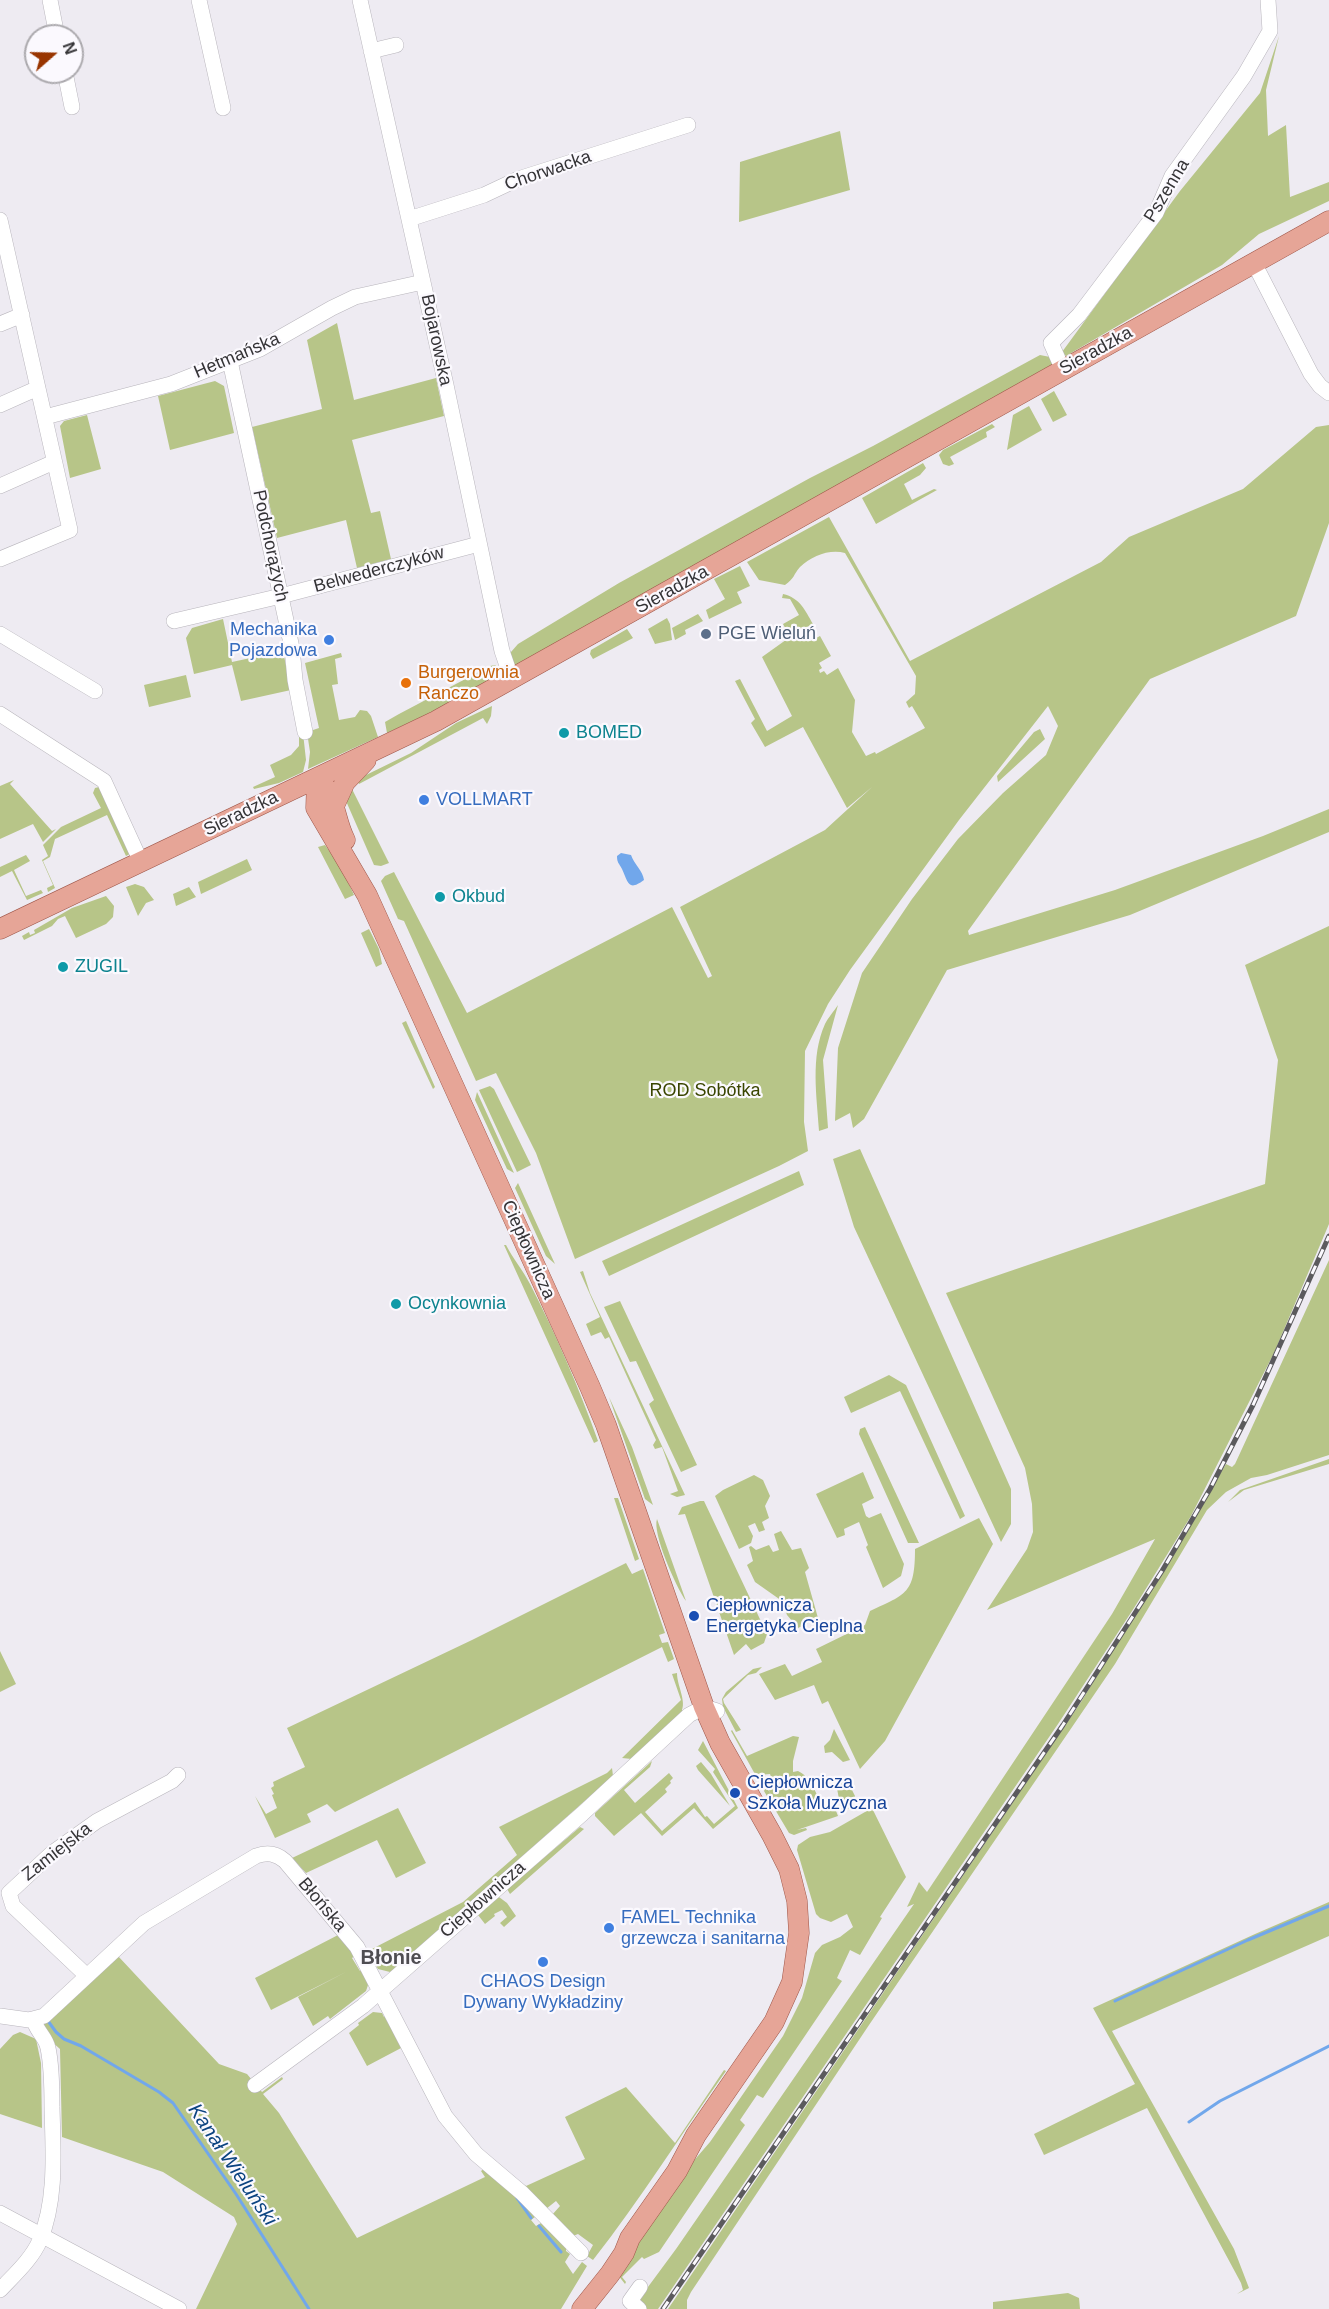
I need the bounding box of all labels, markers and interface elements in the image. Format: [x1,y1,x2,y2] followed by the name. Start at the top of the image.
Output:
[24,24,84,84] north arrow
[60,40,79,57] text: N
[502,146,594,196] street label: Chorwacka
[1140,155,1194,227] street label: Pszenna
[416,292,456,388] street label: Bojarowska
[1056,322,1136,380] street label: Sieradzka
[191,328,283,384] street label: Hetmańska
[248,488,292,604] street label: Podchorążych
[311,542,447,598] street label: Belwederczyków
[632,561,712,619] street label: Sieradzka
[229,619,317,662] place label: Mechanika Pojazdowa
[718,623,816,645] place label: PGE Wieluń
[699,627,713,641] marker: PGE Wieluń
[322,633,336,647] marker: Mechanika Pojazdowa
[418,662,519,704] place label: Burgerownia Ranczo
[399,676,413,690] marker: Burgerownia Ranczo
[576,722,642,744] place label: BOMED
[557,726,571,740] marker: BOMED
[200,787,282,841] street label: Sieradzka
[436,789,533,811] place label: VOLLMART
[417,793,431,807] marker: VOLLMART
[452,886,505,908] place label: Okbud
[433,890,447,904] marker: Okbud
[75,956,128,978] place label: ZUGIL
[56,960,70,974] marker: ZUGIL
[649,1080,761,1102] park label: ROD Sobótka
[497,1197,559,1303] street label: Ciepłownicza
[408,1293,506,1315] place label: Ocynkownia
[389,1297,403,1311] marker: Ocynkownia
[706,1595,863,1638] place label: Ciepłownicza Energetyka Cieplna
[687,1609,701,1623] marker: Ciepłownicza Energetyka Cieplna
[747,1772,887,1814] place label: Ciepłownicza Szkoła Muzyczna
[728,1786,742,1800] marker: Ciepłownicza Szkoła Muzyczna
[18,1818,96,1886] street label: Zamiejska
[436,1857,530,1943] street label: Ciepłownicza
[293,1874,351,1936] street label: Błońska
[621,1907,785,1950] place label: FAMEL Technika grzewcza i sanitarna
[602,1921,616,1935] marker: FAMEL Technika grzewcza i sanitarna
[360,1946,422,1970] district label: Błonie
[536,1955,550,1969] marker: CHAOS Design Dywany Wykładziny
[463,1971,623,2014] place label: CHAOS Design Dywany Wykładziny
[182,2099,282,2231] water label: Kanał Wieluński

